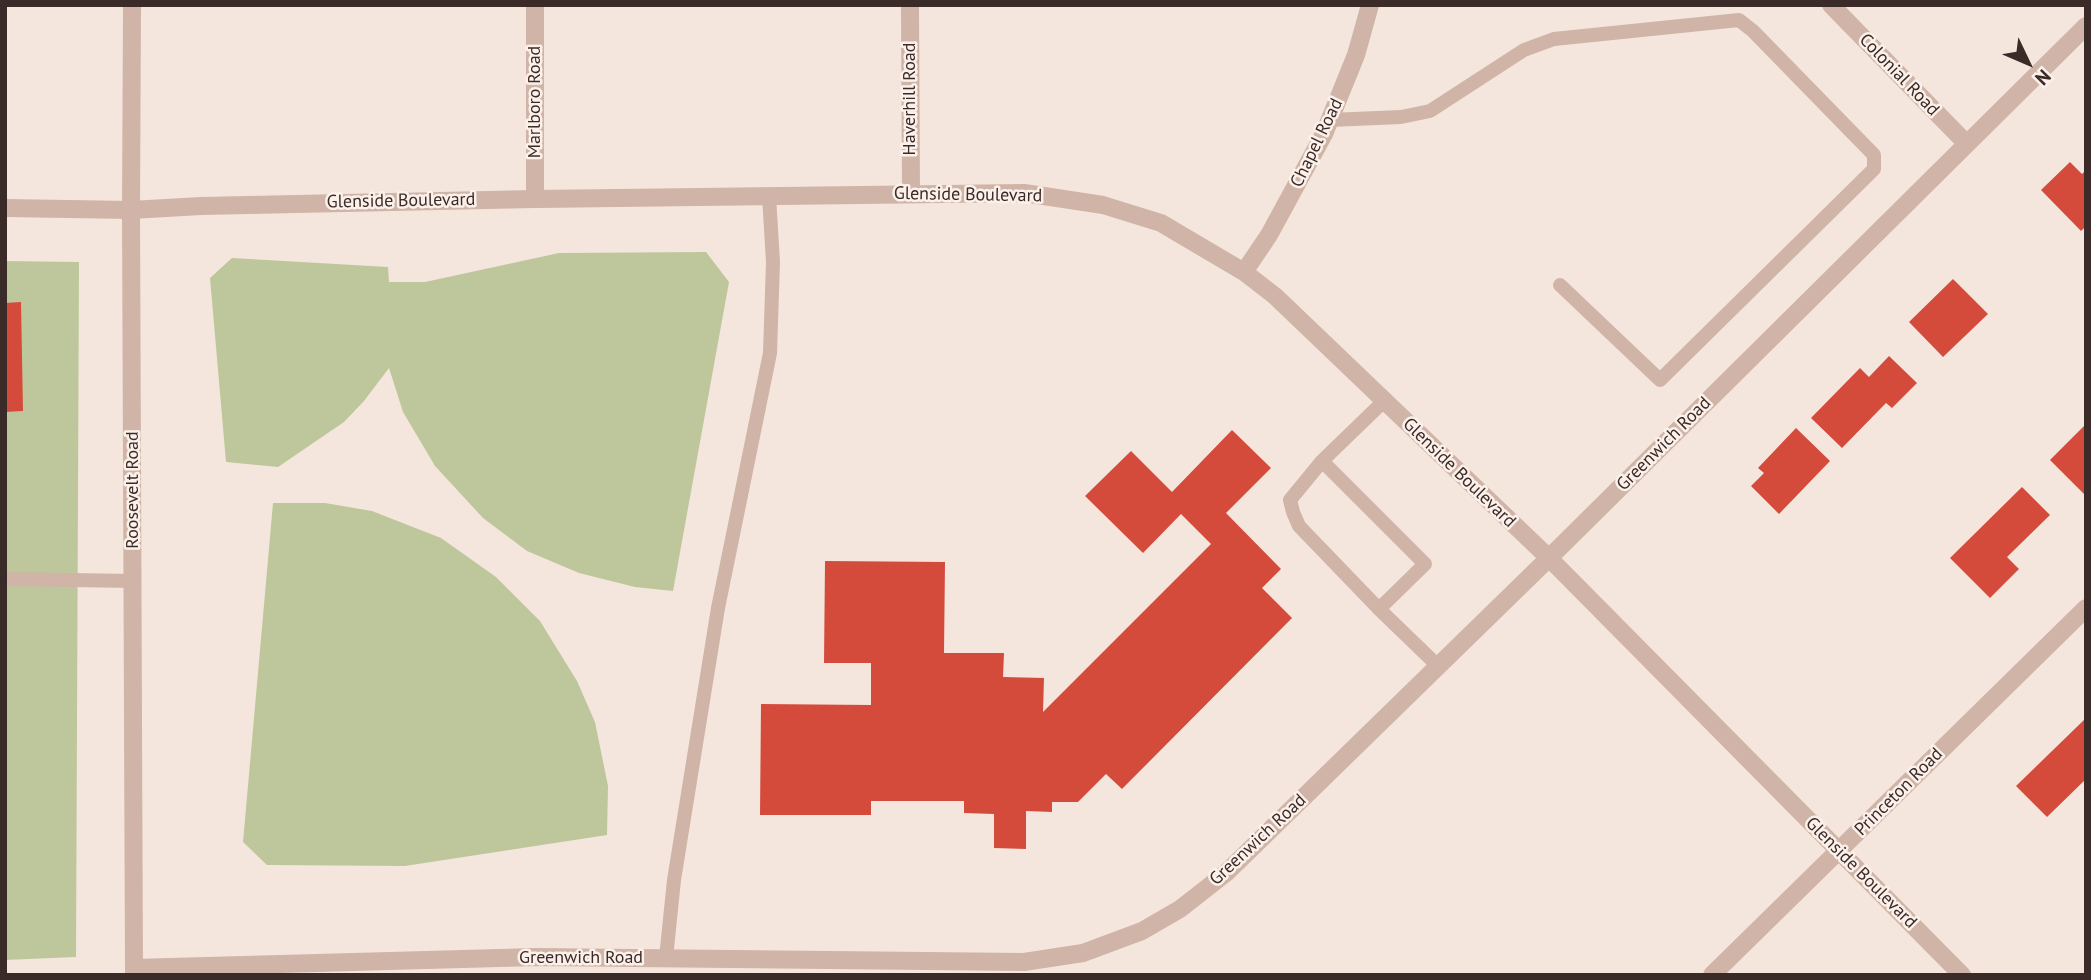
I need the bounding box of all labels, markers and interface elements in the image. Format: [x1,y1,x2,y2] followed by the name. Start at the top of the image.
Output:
[1993,28,2063,98] north arrow
[1854,29,1944,121] street label: Colonial Road
[899,43,921,155] street label: Haverhill Road
[524,46,546,158] street label: Marlboro Road
[2030,65,2056,90] text: N
[1286,95,1348,191] street label: Chapel Road
[894,183,1042,207] street label: Glenside Boulevard
[327,189,475,213] street label: Glenside Boulevard
[1613,393,1715,495] street label: Greenwich Road
[1398,414,1520,532] street label: Glenside Boulevard
[122,431,144,549] street label: Roosevelt Road
[1851,744,1947,840] street label: Princeton Road
[1205,790,1311,890] street label: Greenwich Road
[1801,813,1921,933] street label: Glenside Boulevard
[519,947,643,969] street label: Greenwich Road

